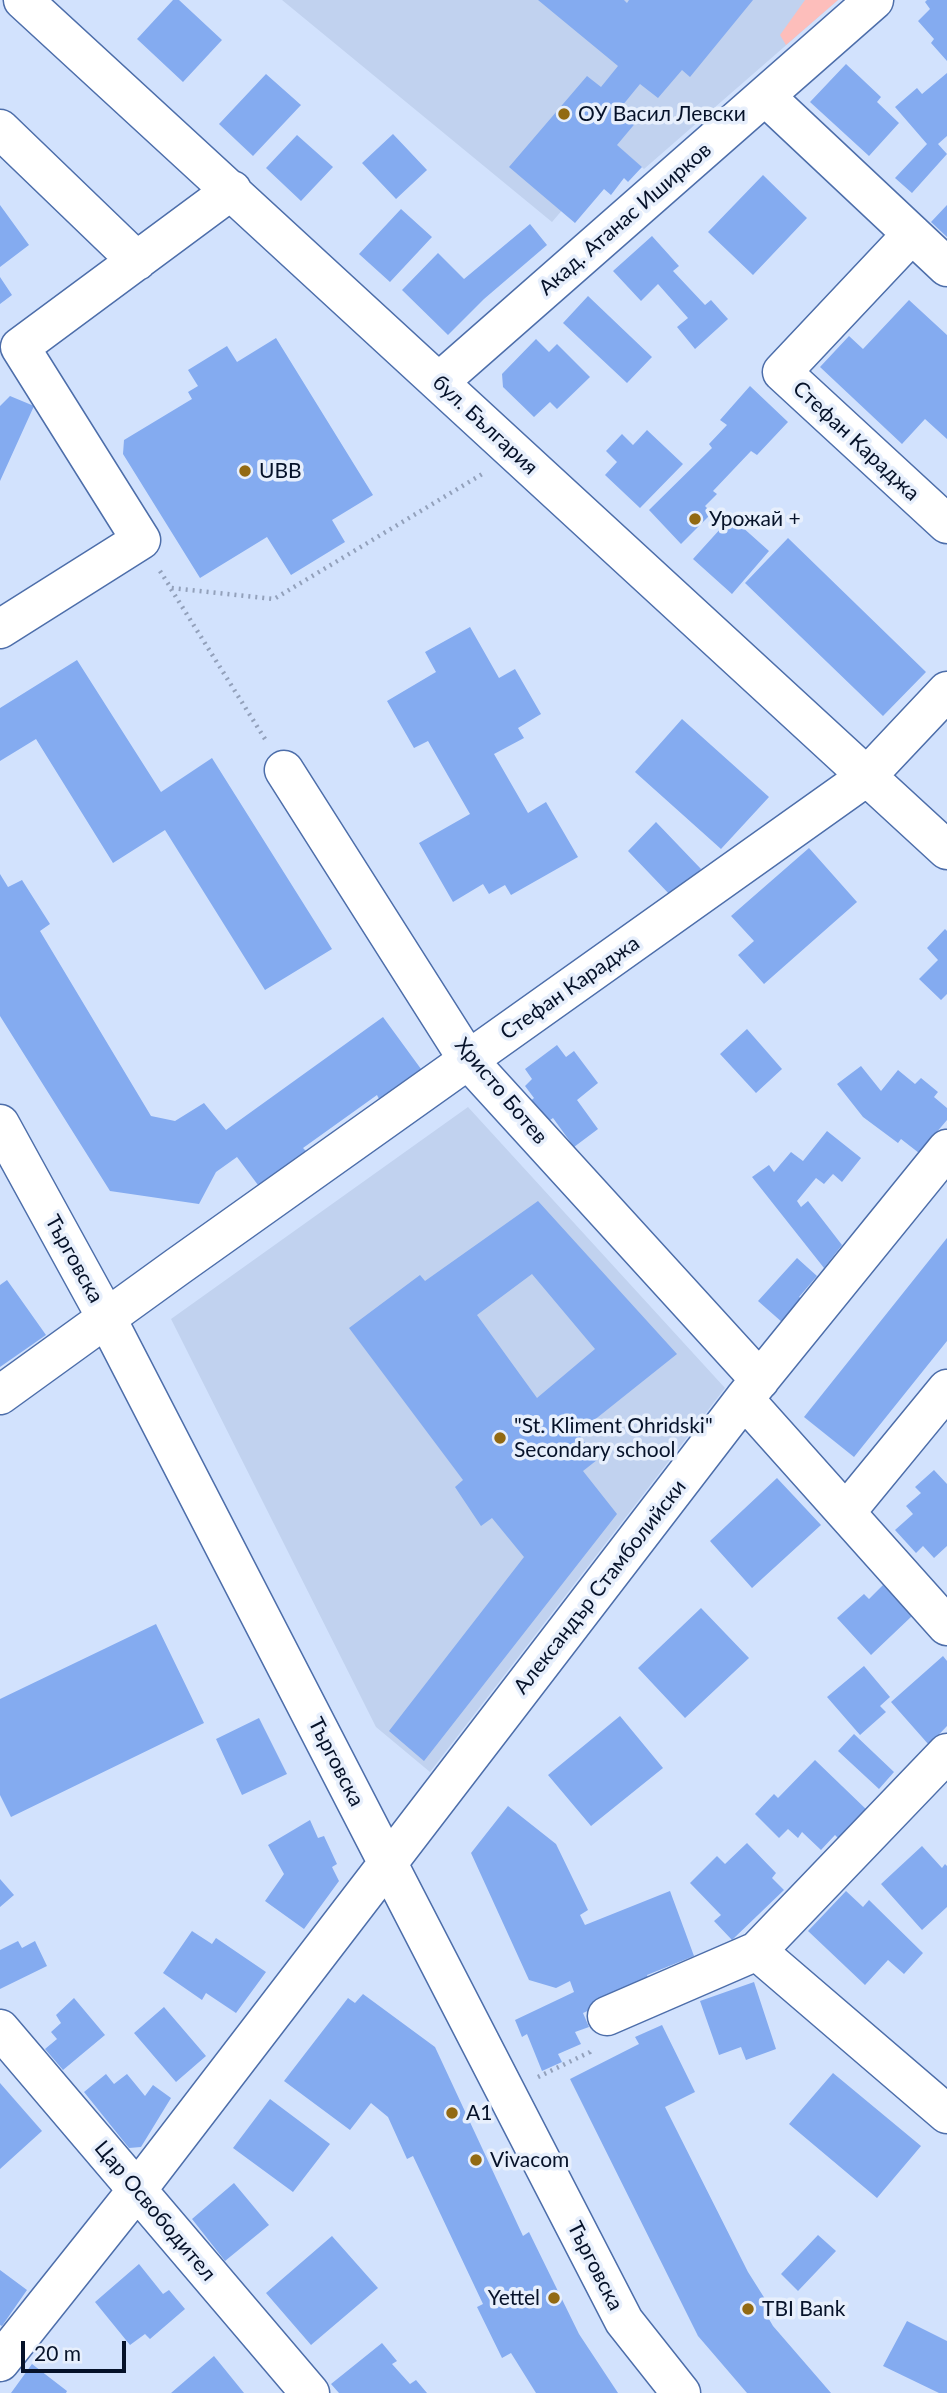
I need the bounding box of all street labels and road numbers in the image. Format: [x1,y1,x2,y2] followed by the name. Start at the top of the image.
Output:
[534,137,716,301] street label: Акад. Атанас Иширков
[427,370,543,480] street label: бул. България
[788,376,924,506] street label: Стефан Караджа
[496,931,644,1045] street label: Стефан Караджа
[449,1033,553,1149] street label: Христо Ботев
[40,1211,108,1307] street label: Търговска
[508,1475,692,1699] street label: Александър Стамболийски
[303,1713,369,1811] street label: Търговска
[89,2136,221,2286] street label: Цар Освободител
[562,2217,628,2315] street label: Търговска

